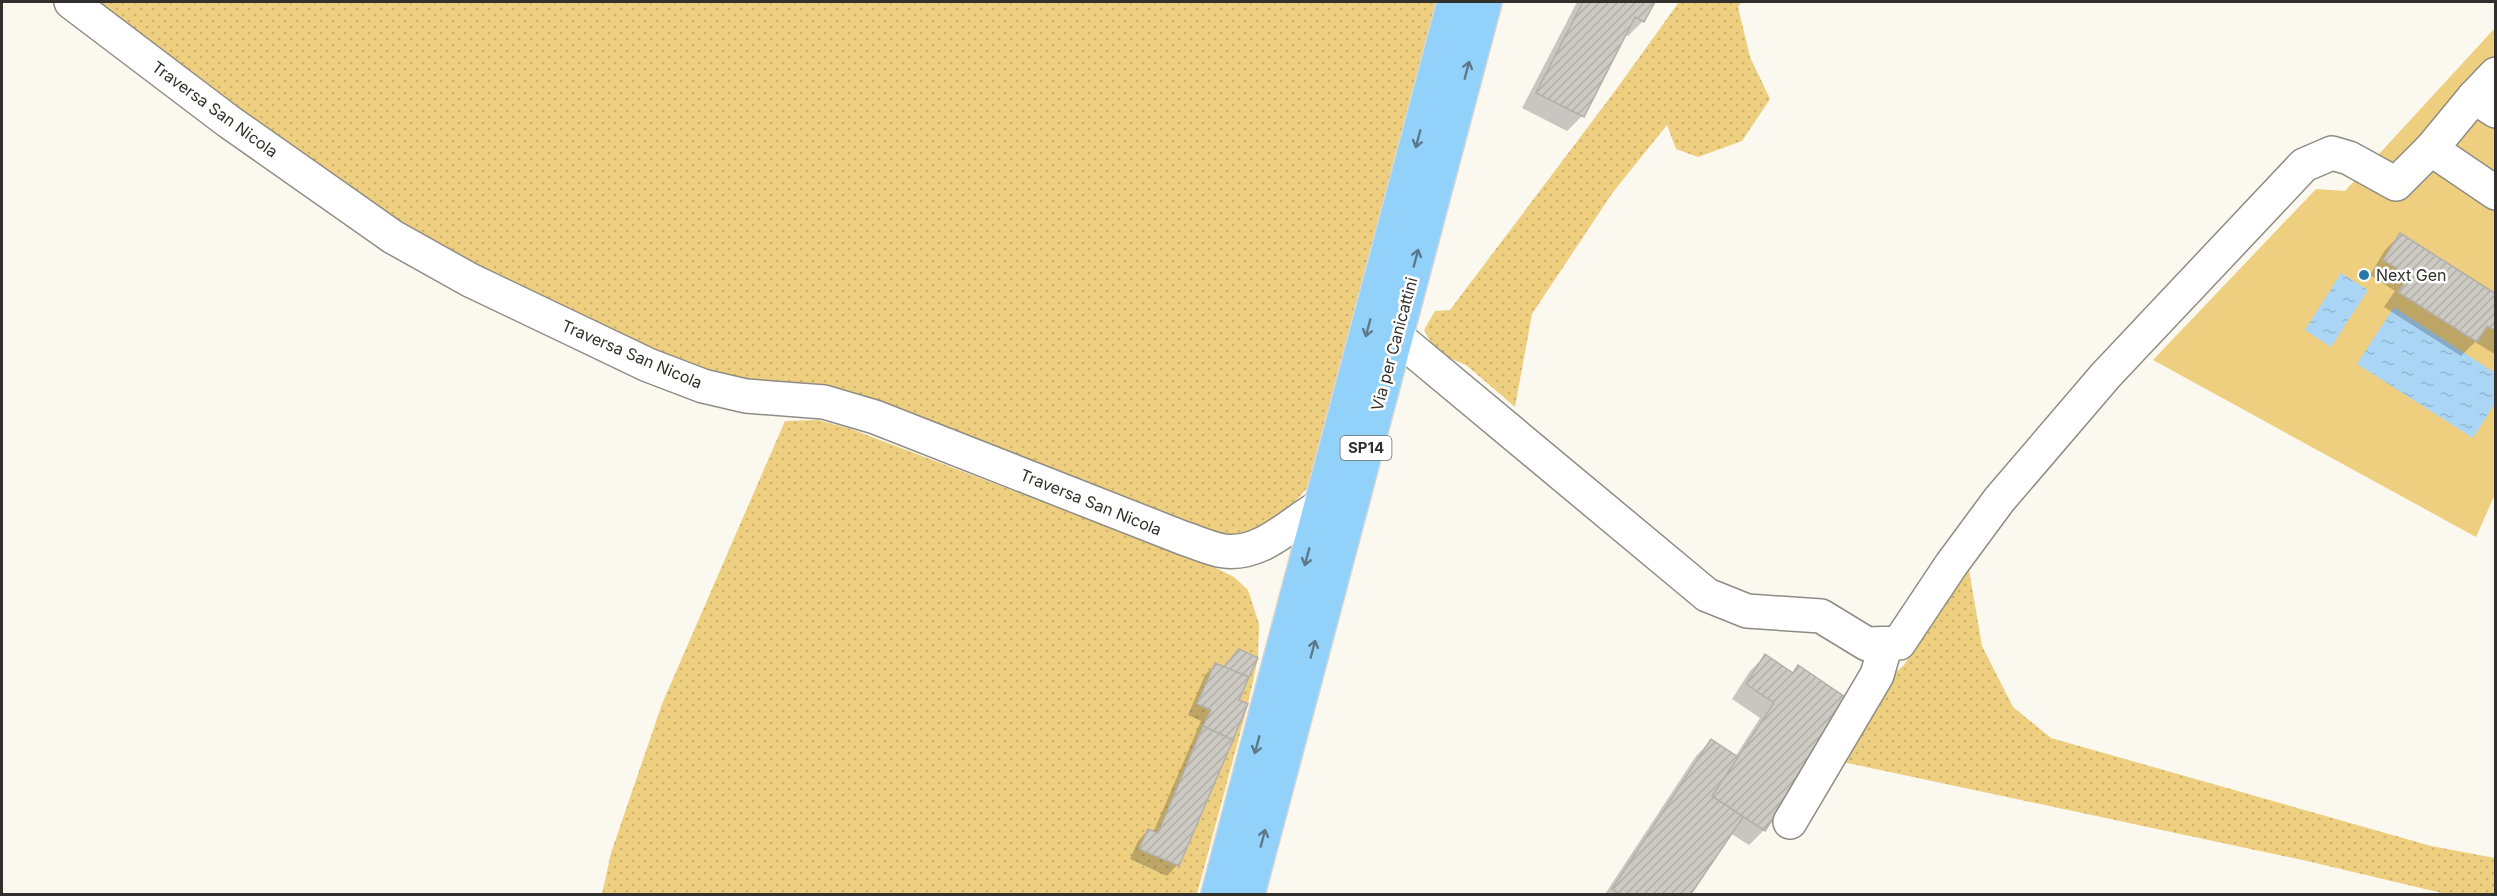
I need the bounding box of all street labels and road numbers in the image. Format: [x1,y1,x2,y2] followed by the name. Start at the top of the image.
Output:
[148,57,282,161] street label: Traversa San Nicola
[1367,275,1421,413] street label: Via per Canicattini
[559,315,705,393] street label: Traversa San Nicola
[1340,436,1392,460] road number: SP14
[1017,464,1165,540] street label: Traversa San Nicola

